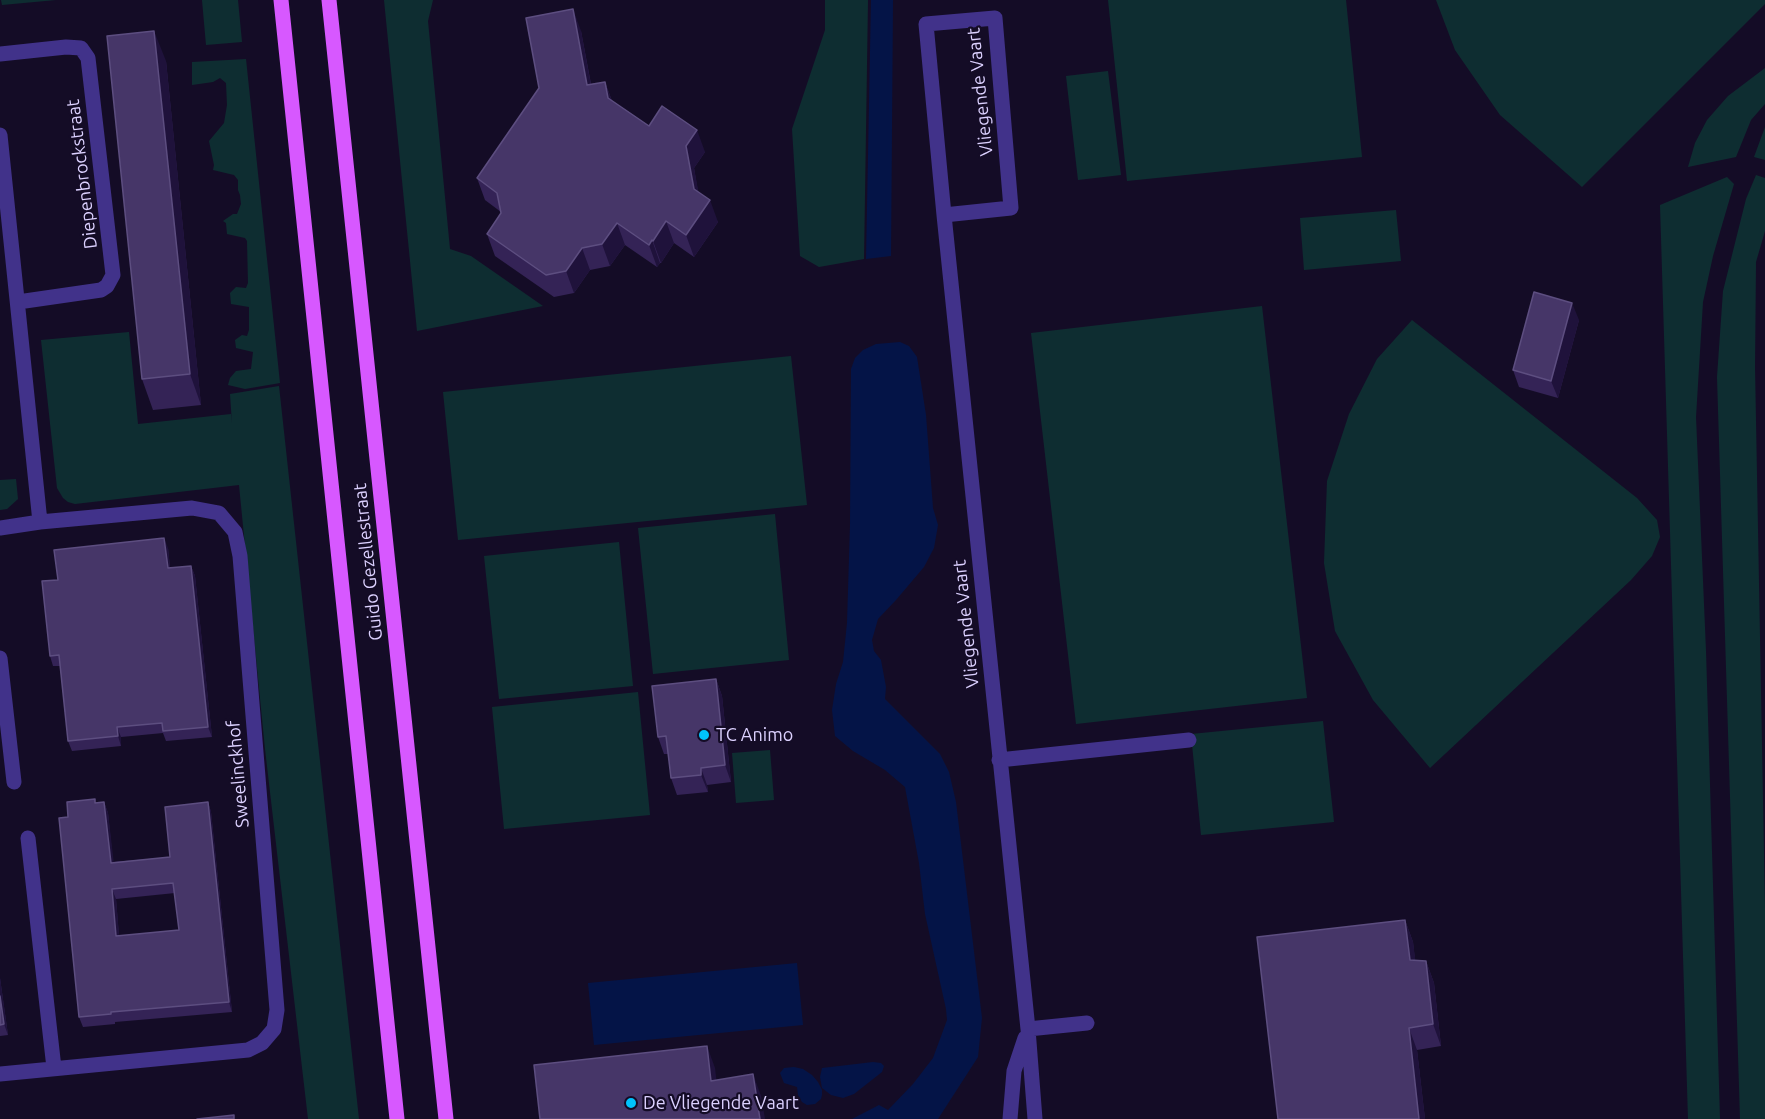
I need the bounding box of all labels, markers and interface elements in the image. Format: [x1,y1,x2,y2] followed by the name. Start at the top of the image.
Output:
[963,27,997,157] street label: Vliegende Vaart
[62,98,102,250] street label: Diepenbrockstraat
[349,482,387,642] street label: Guido Gezellestraat
[949,559,983,689] street label: Vliegende Vaart
[223,719,253,829] street label: Sweelinckhof
[716,724,793,746] place label: TC Animo
[697,728,711,742] marker: TC Animo
[643,1092,799,1114] place label: De Vliegende Vaart
[624,1096,638,1110] marker: De Vliegende Vaart

